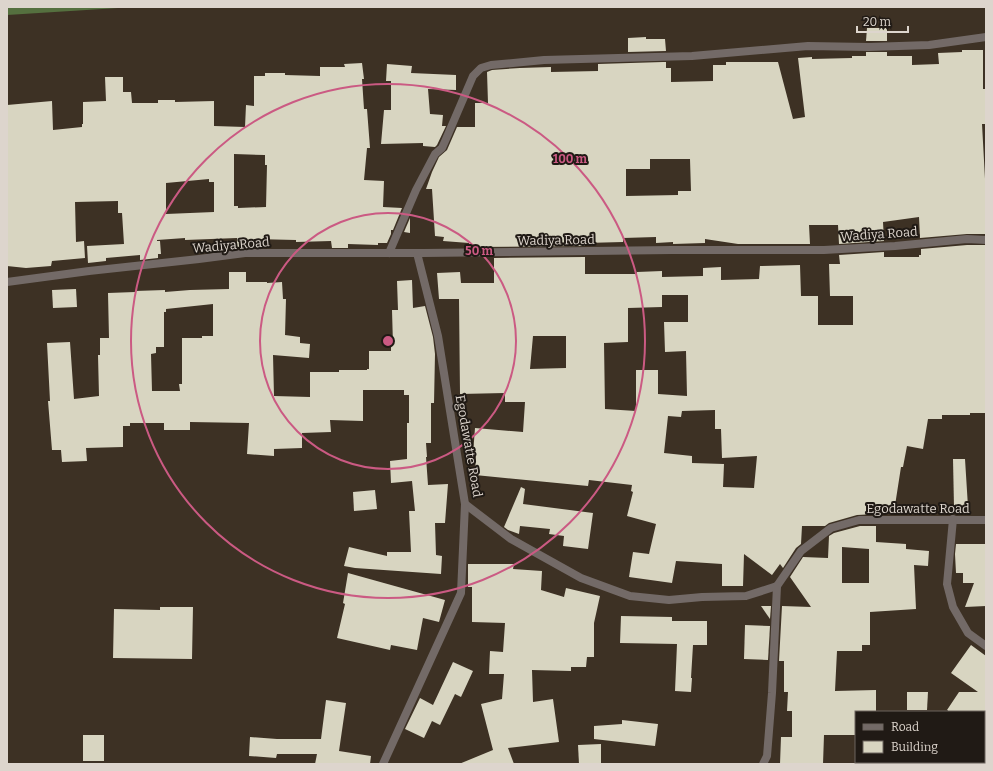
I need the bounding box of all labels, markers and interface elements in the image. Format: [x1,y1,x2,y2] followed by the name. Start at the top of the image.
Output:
[857,8,908,34] scale bar
[863,15,892,29] text: 20 m
[553,152,588,166] text: 100 m
[840,224,919,244] street label: Wadiya Road
[517,232,595,248] street label: Wadiya Road
[192,234,271,256] street label: Wadiya Road
[465,244,493,258] text: 50 m
[381,334,395,348] centre of rings
[453,394,485,499] street label: Egodawatte Road
[866,501,970,516] street label: Egodawatte Road
[855,711,985,763] legend
[891,720,919,734] text: Road
[891,740,938,754] text: Building

